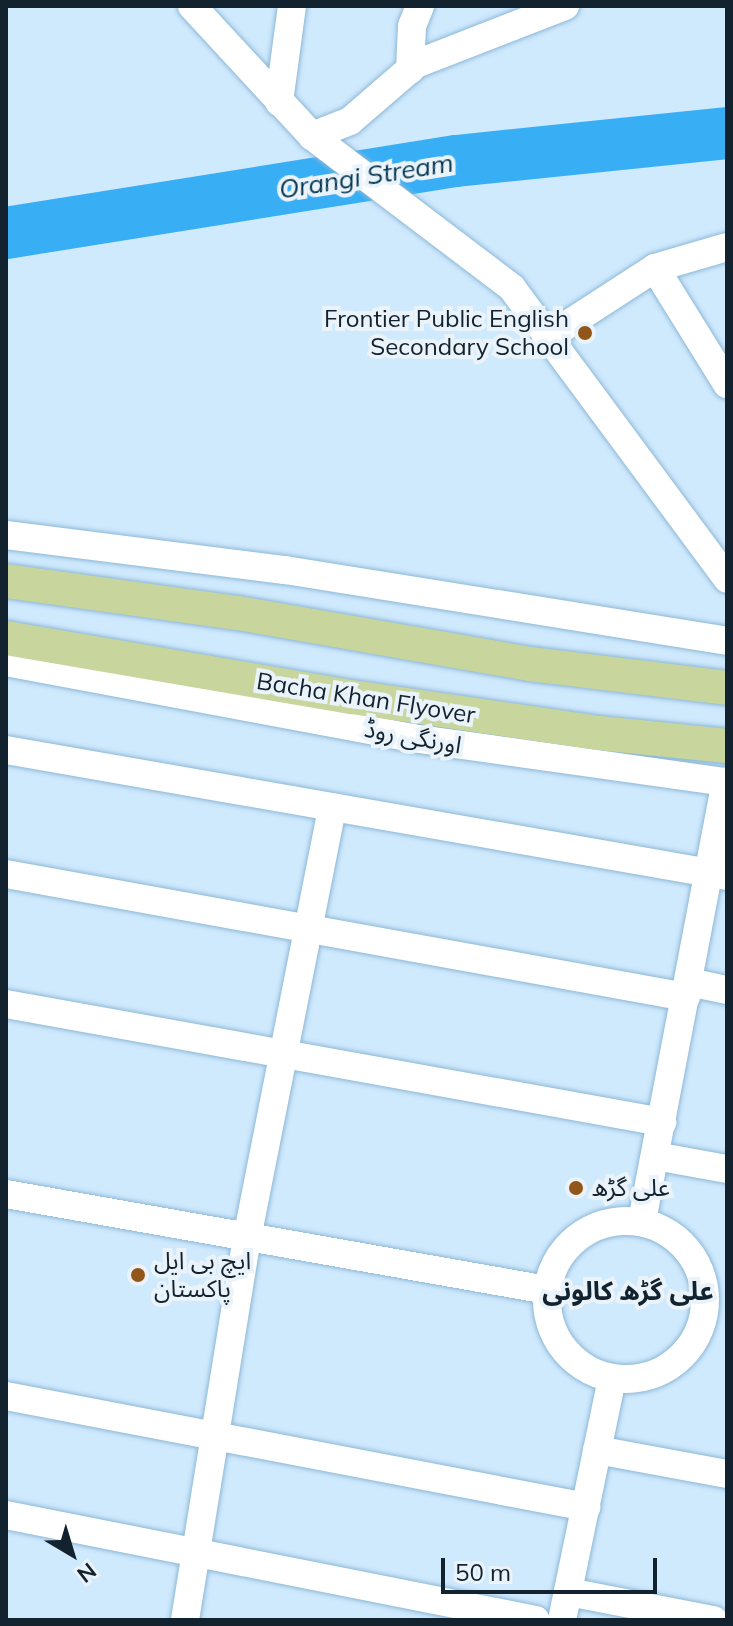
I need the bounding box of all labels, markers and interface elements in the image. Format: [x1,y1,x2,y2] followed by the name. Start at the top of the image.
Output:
[277,147,455,205] water label: Orangi Stream
[324,305,569,361] place label: Frontier Public English Secondary School
[576,324,594,342] marker: Frontier Public English Secondary School
[255,666,477,730] street label: Bacha Khan Flyover
[362,714,464,760] street label: اورنگی روڈ
[592,1174,670,1202] place label: علی گڑھ
[567,1179,585,1197] marker: علی گڑھ
[154,1247,251,1303] place label: ایچ بی ایل پاکستان
[129,1266,147,1284] marker: ایچ بی ایل پاکستان
[542,1275,714,1307] district label: علی گڑھ کالونی
[32,1514,112,1594] north arrow
[445,1542,661,1592] scale bar
[72,1557,102,1589] text: N
[455,1557,511,1587] text: 50 m

